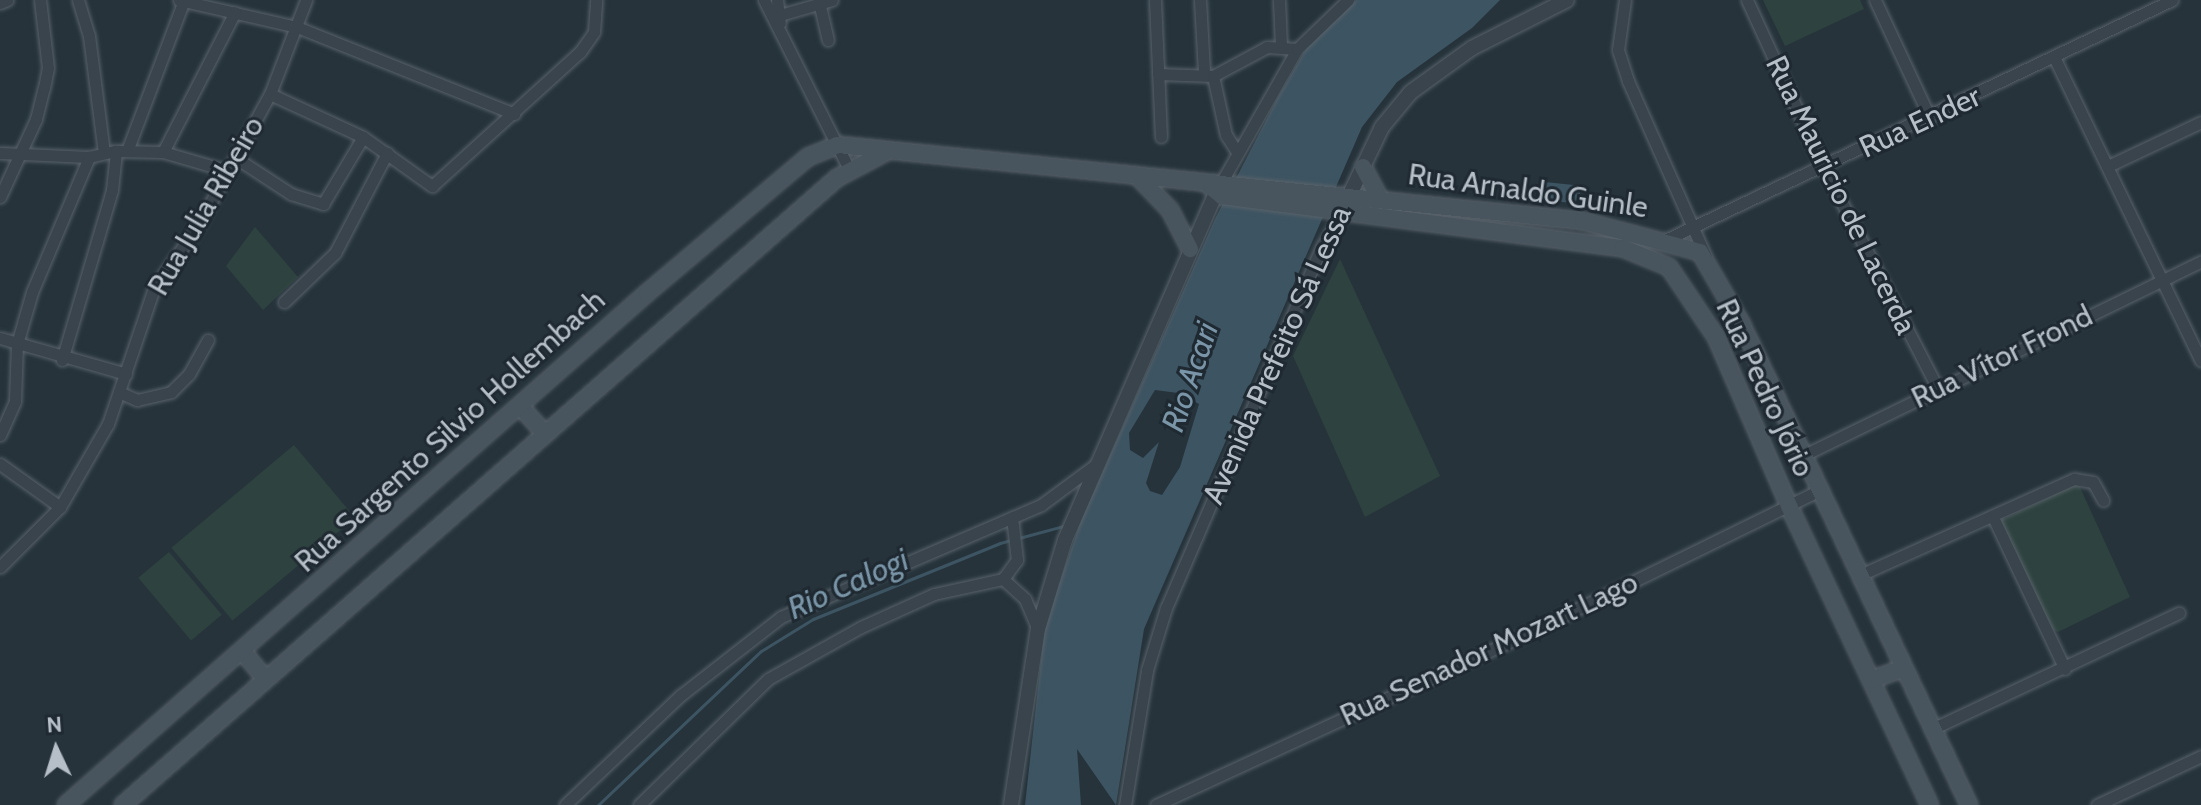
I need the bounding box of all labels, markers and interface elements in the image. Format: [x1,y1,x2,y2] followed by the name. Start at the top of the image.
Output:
[1758,50,1924,340] street label: Rua Mauricio de Lacerda
[1854,78,1986,166] street label: Rua Ender
[140,110,272,302] street label: Rua Julia Ribeiro
[1406,156,1650,226] street label: Rua Arnaldo Guinle
[1195,201,1359,509] street label: Avenida Prefeito Sá Lessa
[288,282,612,580] street label: Rua Sargento Silvio Hollembach
[1708,293,1822,483] street label: Rua Pedro Jório
[1906,298,2098,416] street label: Rua Vítor Frond
[1153,317,1227,437] water label: Rio Acari
[782,540,914,628] water label: Rio Calogi
[1335,564,1643,734] street label: Rua Senador Mozart Lago
[16,709,96,789] north arrow
[46,711,63,739] text: N

